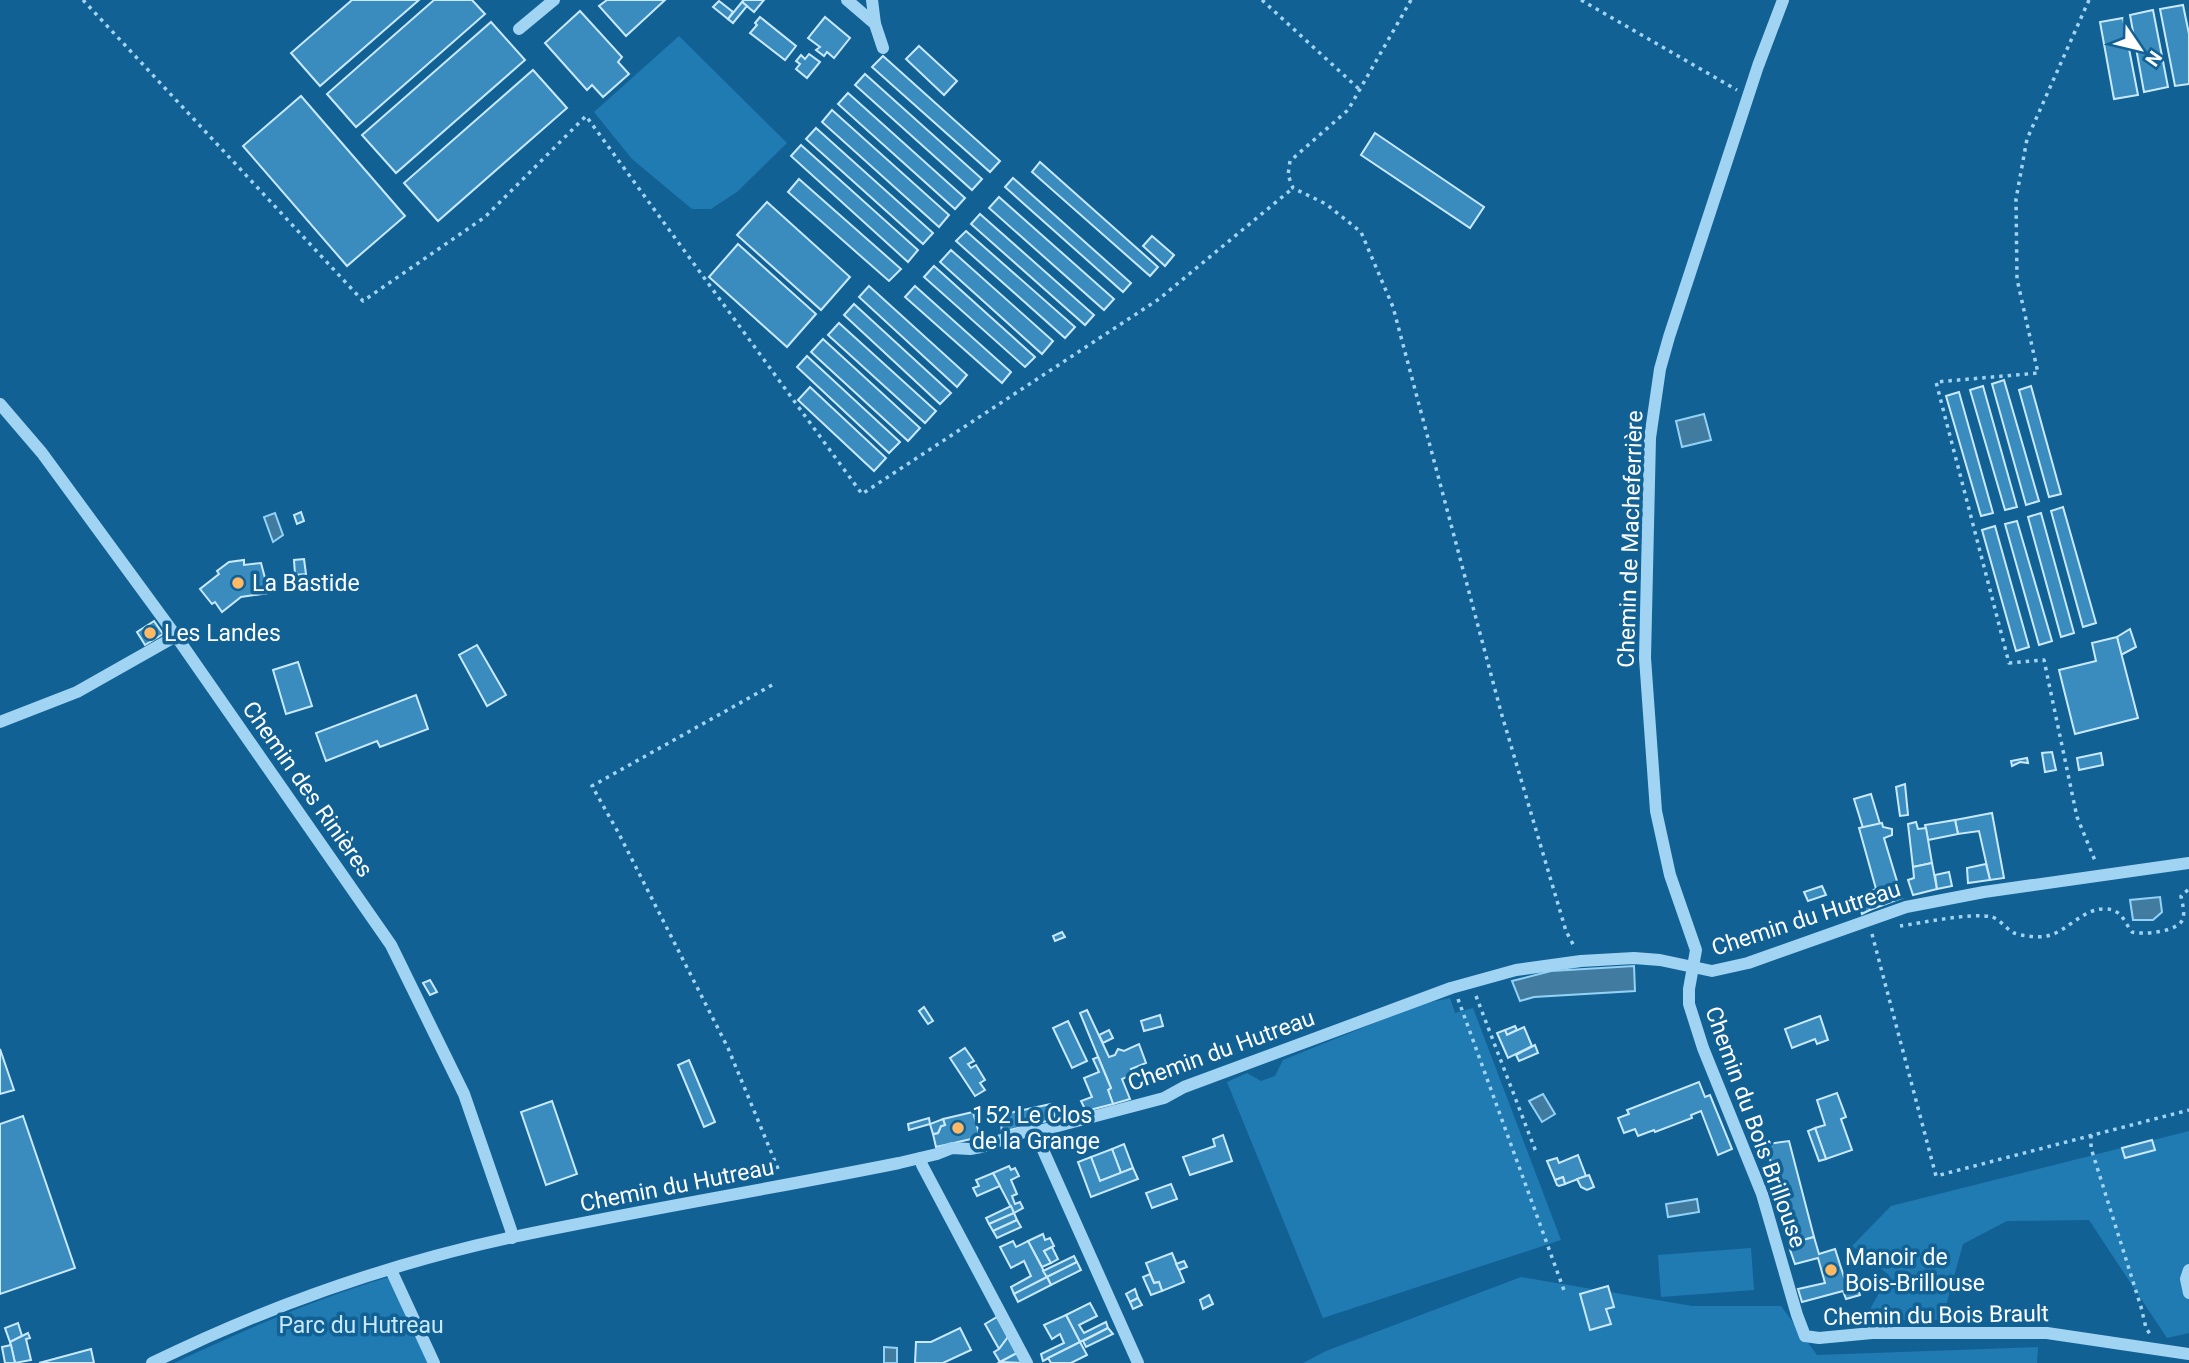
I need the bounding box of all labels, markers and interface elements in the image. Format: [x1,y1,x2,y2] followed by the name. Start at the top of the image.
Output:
[2105,14,2175,84] north arrow
[2140,46,2167,71] text: N
[1613,410,1648,668] street label: Chemin de Macheferrière
[252,570,360,597] place label: La Bastide
[230,575,246,591] marker: La Bastide
[164,620,281,647] place label: Les Landes
[142,625,158,641] marker: Les Landes
[237,696,378,882] street label: Chemin des Rinières
[1708,875,1904,962] street label: Chemin du Hutreau
[1699,1003,1812,1251] street label: Chemin du Bois Brillouse
[1124,1004,1318,1097] street label: Chemin du Hutreau
[972,1102,1100,1155] place label: 152 Le Clos de la Grange
[950,1120,966,1136] marker: 152 Le Clos de la Grange
[578,1153,776,1218] street label: Chemin du Hutreau
[1845,1244,1985,1297] place label: Manoir de Bois-Brillouse
[1823,1262,1839,1278] marker: Manoir de Bois-Brillouse
[1823,1300,2049,1331] street label: Chemin du Bois Brault
[278,1312,444,1339] park label: Parc du Hutreau

